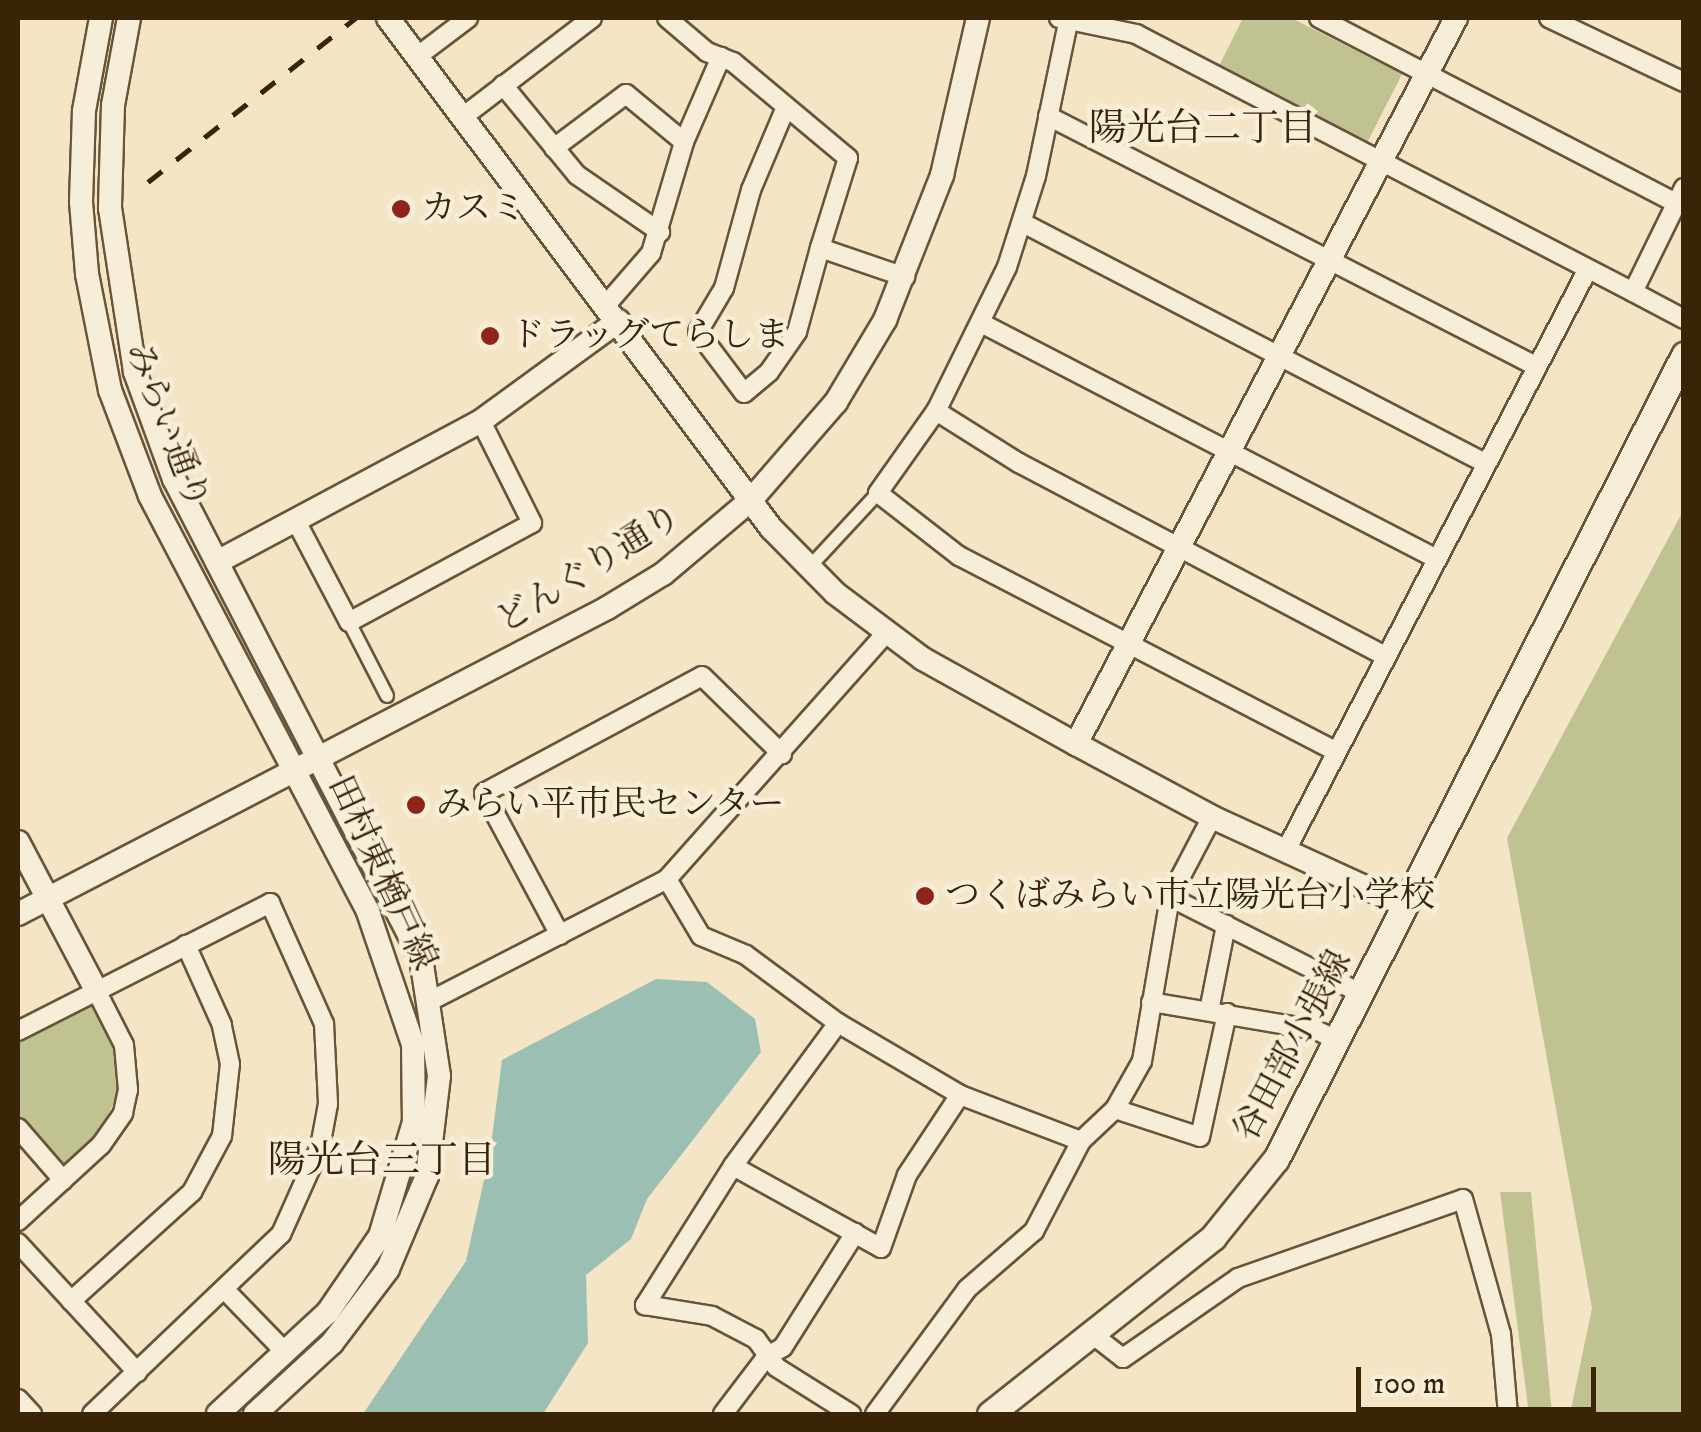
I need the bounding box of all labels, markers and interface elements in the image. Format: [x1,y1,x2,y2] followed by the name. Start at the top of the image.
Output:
[1089,107,1317,153] district label: 陽光台二丁目
[421,188,526,230] place label: カスミ
[390,198,412,220] marker: カスミ
[510,315,790,357] place label: ドラッグてらしま
[479,325,501,347] marker: ドラッグてらしま
[116,337,218,515] street label: みらい通り
[489,496,689,642] street label: どんぐり通り
[319,769,445,977] street label: 田村東楢戸線
[436,784,786,826] place label: みらい平市民センター
[405,794,427,816] marker: みらい平市民センター
[945,875,1435,917] place label: つくばみらい市立陽光台小学校
[914,885,936,907] marker: つくばみらい市立陽光台小学校
[1225,943,1361,1149] street label: 谷田部小張線
[268,1139,496,1185] district label: 陽光台三丁目
[1361,1347,1601,1409] scale bar
[1373,1366,1445,1403] text: 100 m

